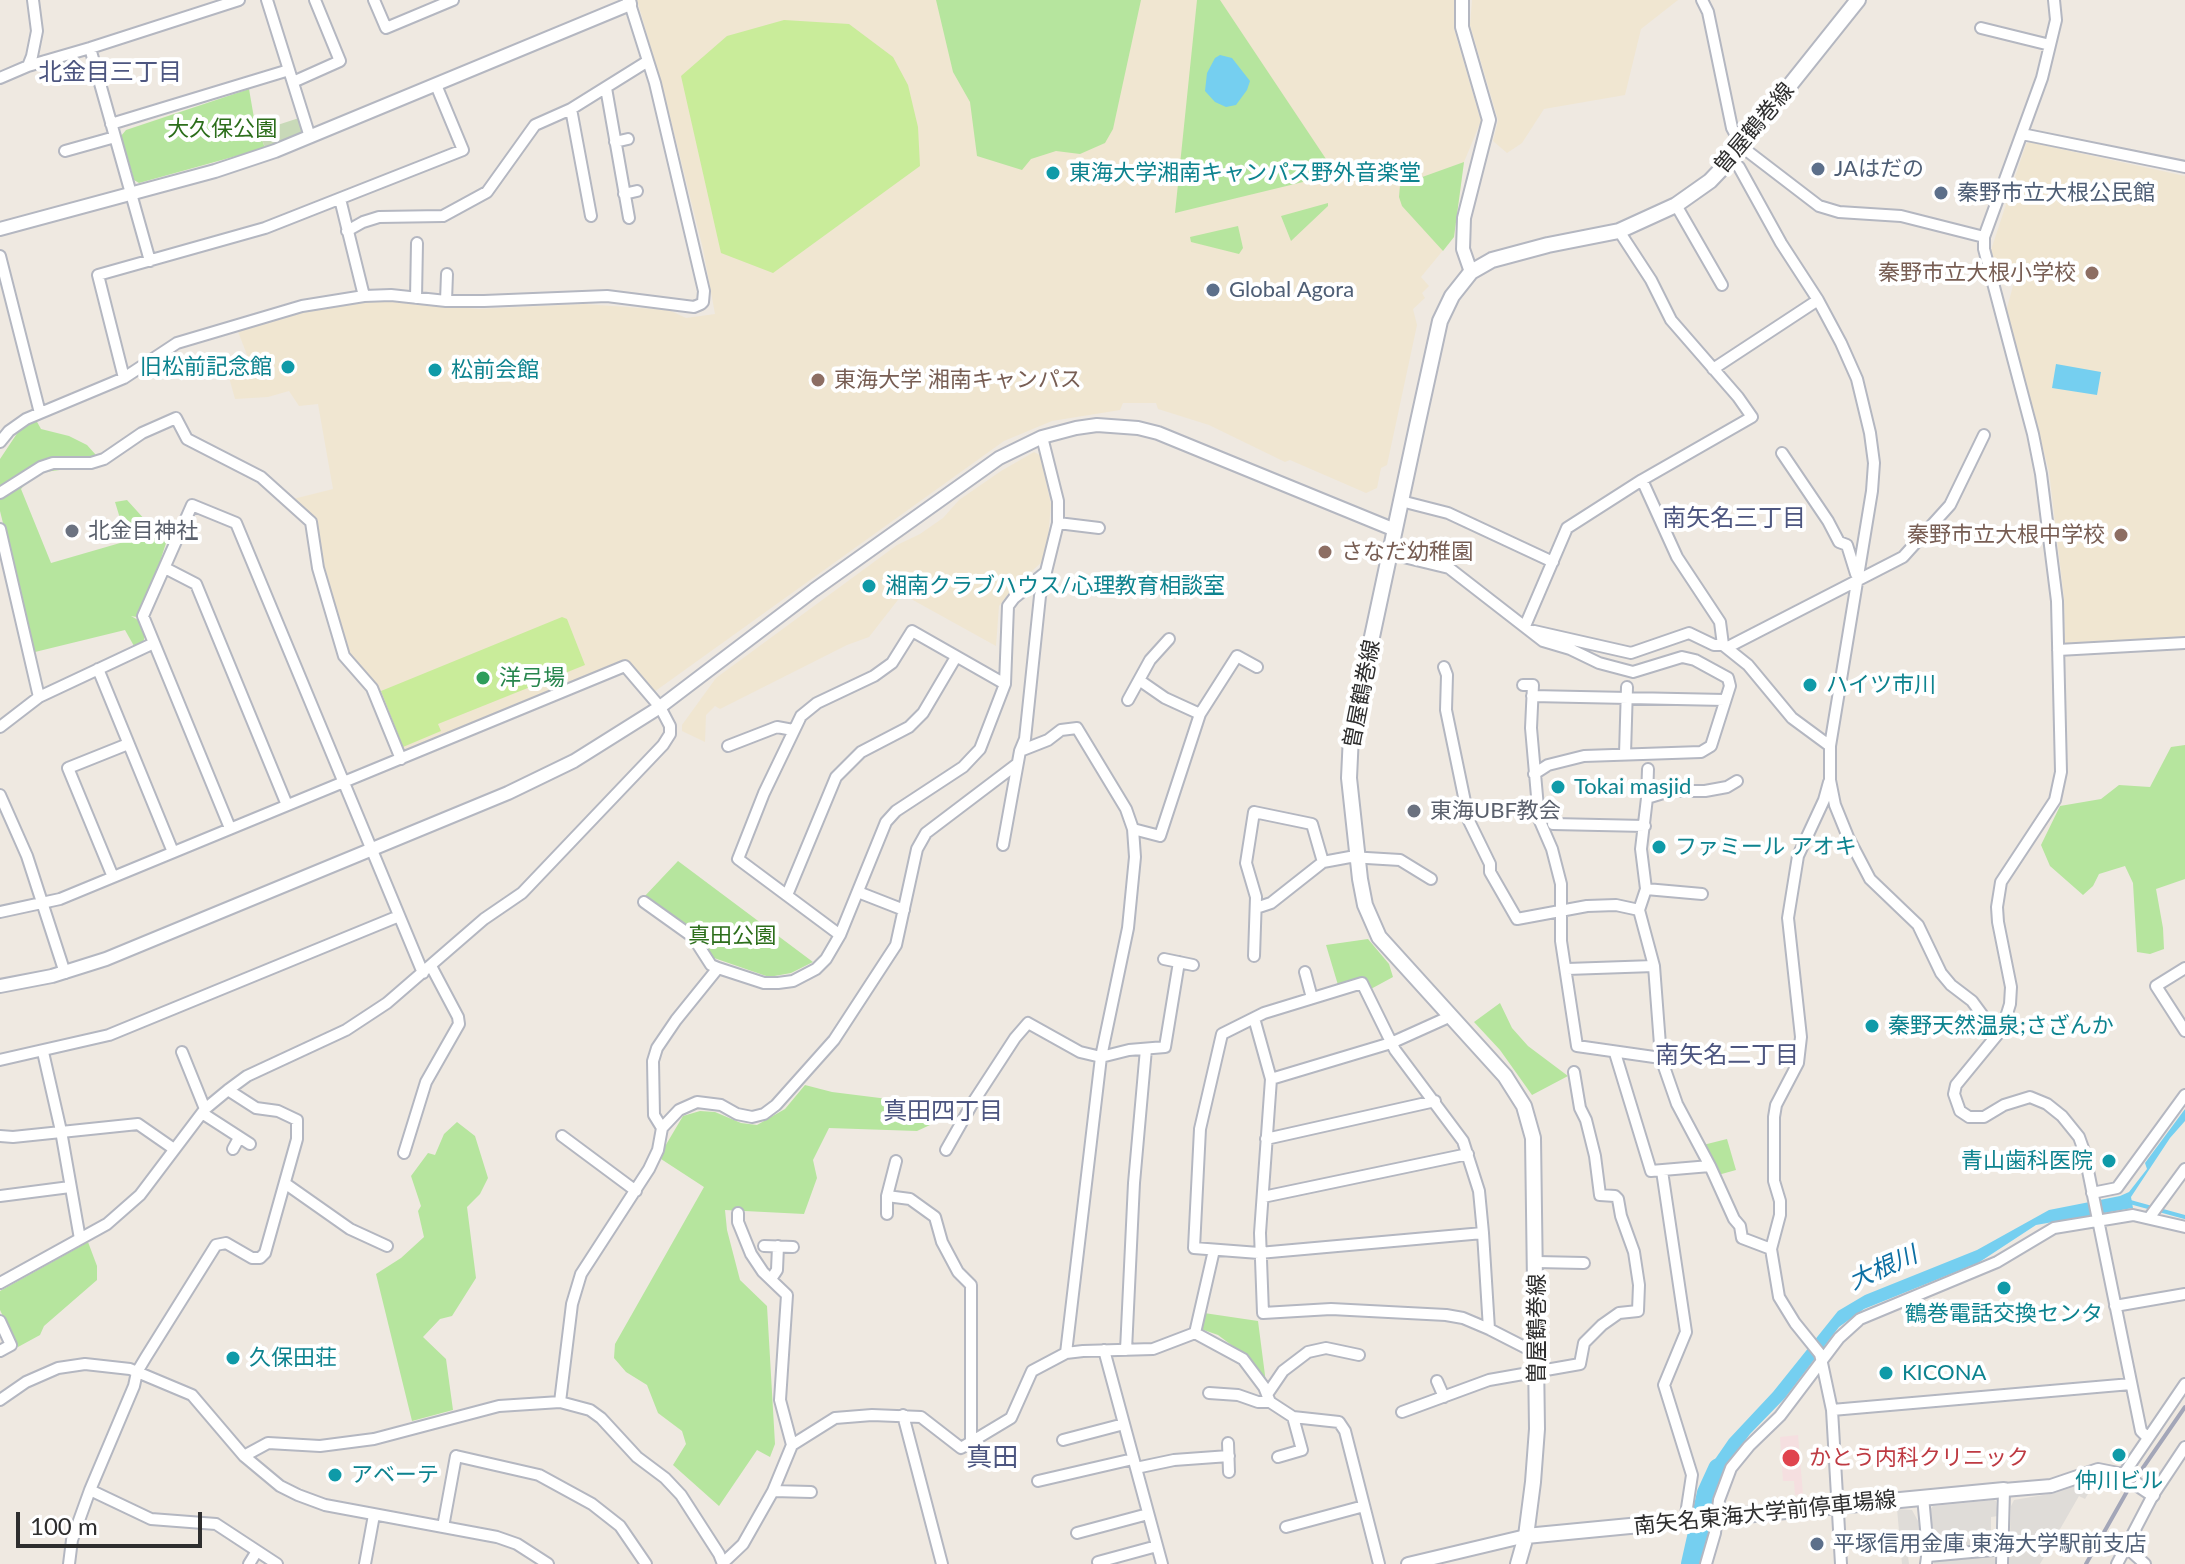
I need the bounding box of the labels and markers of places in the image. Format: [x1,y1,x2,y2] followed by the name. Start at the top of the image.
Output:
[1834,156,1924,182] place label: JAはだの
[1069,160,1421,186] place label: 東海大学湘南キャンパス野外音楽堂
[1809,160,1827,178] marker: JAはだの
[1044,164,1062,182] marker: 東海大学湘南キャンパス野外音楽堂
[1957,180,2155,206] place label: 秦野市立大根公民館
[1932,184,1950,202] marker: 秦野市立大根公民館
[1878,260,2076,286] place label: 秦野市立大根小学校
[2083,264,2101,282] marker: 秦野市立大根小学校
[1229,277,1354,303] place label: Global Agora
[1204,281,1222,299] marker: Global Agora
[140,354,272,380] place label: 旧松前記念館
[451,357,539,383] place label: 松前会館
[279,358,297,376] marker: 旧松前記念館
[426,361,444,379] marker: 松前会館
[834,367,1082,393] place label: 東海大学 湘南キャンパス
[809,371,827,389] marker: 東海大学 湘南キャンパス
[88,518,198,544] place label: 北金目神社
[63,522,81,540] marker: 北金目神社
[1907,522,2105,548] place label: 秦野市立大根中学校
[2112,526,2130,544] marker: 秦野市立大根中学校
[1341,539,1473,565] place label: さなだ幼稚園
[1316,543,1334,561] marker: さなだ幼稚園
[885,573,1225,599] place label: 湘南クラブハウス/心理教育相談室
[860,577,878,595] marker: 湘南クラブハウス/心理教育相談室
[499,665,565,691] place label: 洋弓場
[474,669,492,687] marker: 洋弓場
[1826,672,1936,698] place label: ハイツ市川
[1801,676,1819,694] marker: ハイツ市川
[1574,774,1691,800] place label: Tokai masjid
[1549,778,1567,796] marker: Tokai masjid
[1430,798,1561,824] place label: 東海UBF教会
[1405,802,1423,820] marker: 東海UBF教会
[1675,834,1857,860] place label: ファミール アオキ
[1650,838,1668,856] marker: ファミール アオキ
[1888,1013,2114,1039] place label: 秦野天然温泉;さざんか
[1863,1017,1881,1035] marker: 秦野天然温泉;さざんか
[1961,1148,2093,1174] place label: 青山歯科医院
[2100,1152,2118,1170] marker: 青山歯科医院
[1995,1279,2013,1297] marker: 鶴巻電話交換センタ
[1905,1301,2103,1327] place label: 鶴巻電話交換センタ
[249,1345,337,1371] place label: 久保田荘
[224,1349,242,1367] marker: 久保田荘
[1902,1360,1986,1386] place label: KICONA
[1877,1364,1895,1382] marker: KICONA
[1809,1445,2029,1471] place label: かとう内科クリニック
[2110,1446,2128,1464] marker: 仲川ビル
[1780,1447,1802,1469] marker: かとう内科クリニック
[351,1462,439,1488] place label: アベーテ
[326,1466,344,1484] marker: アベーテ
[2075,1468,2163,1494] place label: 仲川ビル
[1833,1531,2147,1557] place label: 平塚信用金庫 東海大学駅前支店
[1808,1535,1826,1553] marker: 平塚信用金庫 東海大学駅前支店

